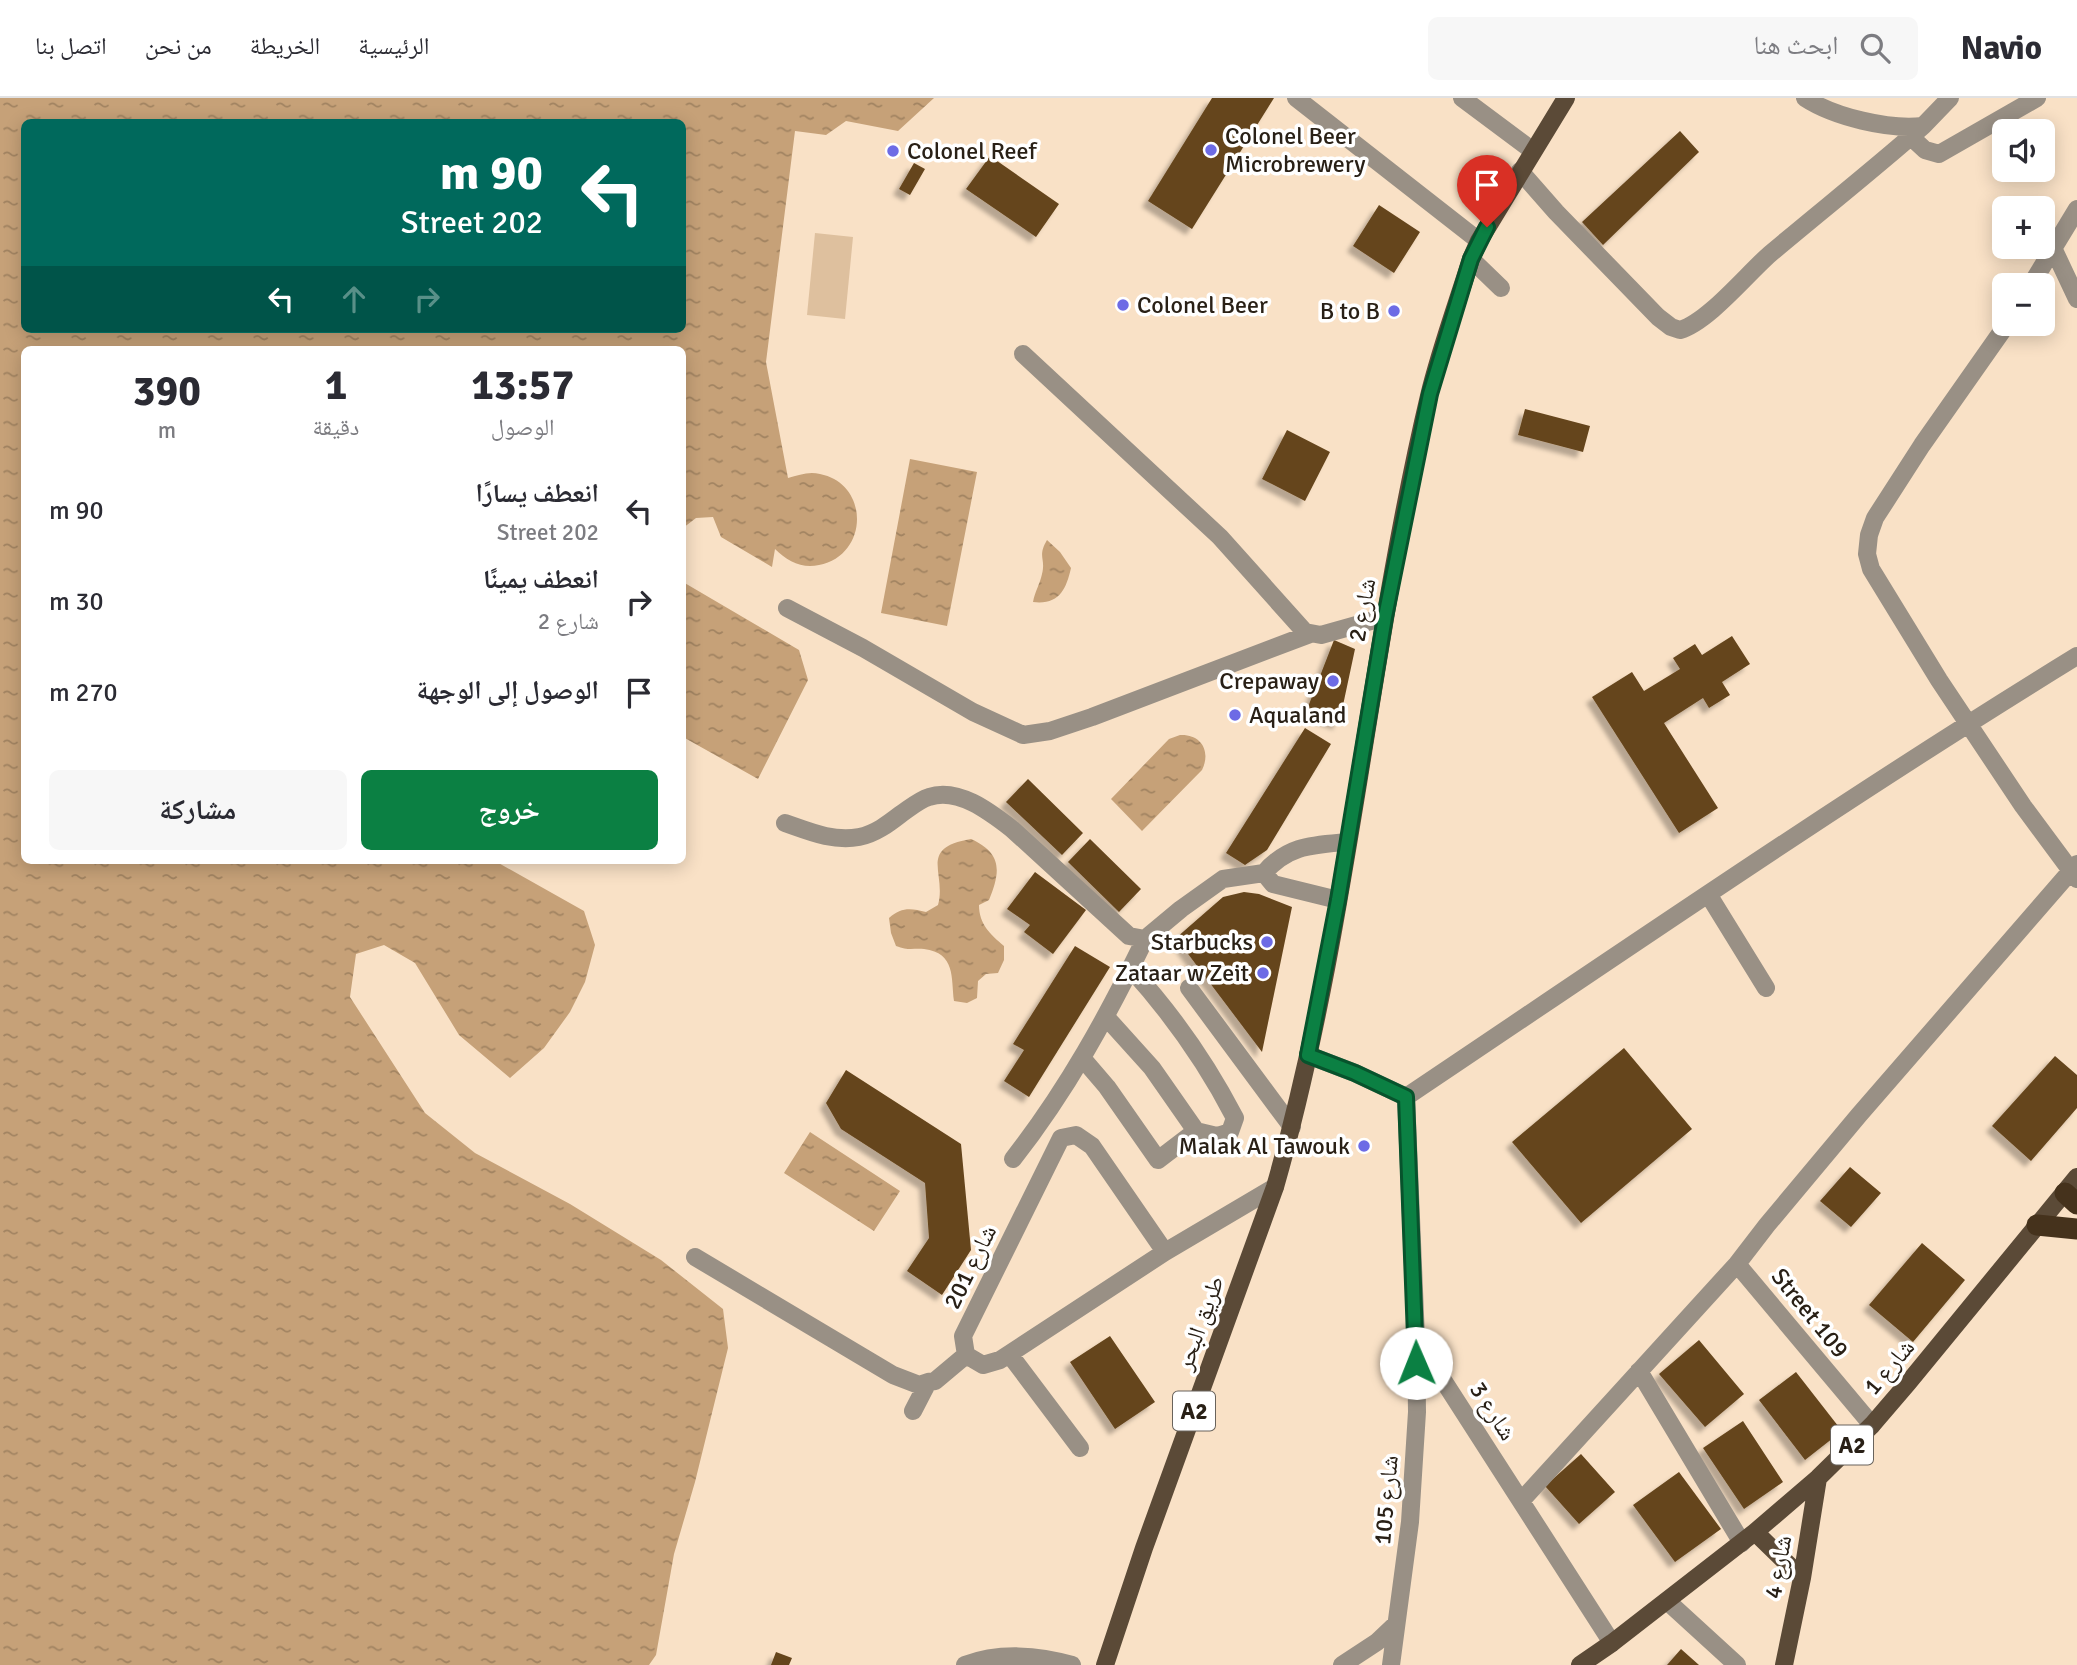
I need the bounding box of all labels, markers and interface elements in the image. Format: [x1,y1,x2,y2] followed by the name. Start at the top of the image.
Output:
[1428,17,1918,80] search box
[1960,28,2042,69] text: Navio
[1856,29,1894,67] icon: search
[1753,30,1838,62] text: ابحث هنا
[35,31,107,61] text: اتصل بنا
[145,31,212,61] text: من نحن
[250,31,320,61] text: الخريطة
[358,31,429,61] text: الرئيسية
[1992,119,2055,336] map controls
[1992,119,2055,182] button: sound
[1225,121,1366,179] place label: Colonel Beer Microbrewery
[907,136,1038,166] place label: Colonel Reef
[1203,142,1219,158] marker: Colonel Beer Microbrewery
[440,143,543,203] text: 90 m
[885,143,901,159] marker: Colonel Reef
[567,147,658,238] icon: left
[1457,155,1517,227] pin
[1468,166,1506,204] icon: arrive
[1992,196,2055,259] button: +
[401,203,543,242] text: Street 202
[1992,273,2055,336] button: −
[262,280,300,318] icon: left
[335,280,373,318] icon: ahead
[408,280,446,318] icon: right
[1137,290,1268,320] place label: Colonel Beer
[1320,296,1380,326] place label: B to B
[1115,297,1131,313] marker: Colonel Beer
[1386,303,1402,319] marker: B to B
[325,360,347,411] text: 1
[471,360,574,411] text: 13:57
[133,366,201,417] text: 390
[313,413,359,442] text: دقيقة
[491,413,555,442] text: الوصول
[158,416,176,445] text: m
[475,478,599,510] text: انعطف يسارًا
[620,492,658,530] icon: left
[49,495,104,527] text: 90 m
[497,518,599,547] text: Street 202
[483,564,599,596] text: انعطف يمينًا
[1342,576,1382,644] street label: شارع 2
[620,583,658,621] icon: right
[49,586,104,618] text: 30 m
[538,607,599,636] text: شارع 2
[1219,666,1319,696] place label: Crepaway
[1325,673,1341,689] marker: Crepaway
[620,674,658,712] icon: arrive
[417,675,599,707] text: الوصول إلى الوجهة
[49,677,118,709] text: 270 m
[1249,700,1347,730] place label: Aqualand
[1227,707,1243,723] marker: Aqualand
[49,770,347,850] button: مشاركة
[361,770,658,850] button: خروج
[1151,927,1253,957] place label: Starbucks
[1259,934,1275,950] marker: Starbucks
[1115,958,1249,988] place label: Zataar w Zeit
[1255,965,1271,981] marker: Zataar w Zeit
[1179,1131,1350,1161] place label: Malak Al Tawouk
[1356,1138,1372,1154] marker: Malak Al Tawouk
[937,1220,1003,1314] street label: شارع 201
[1765,1262,1855,1364] street label: Street 109
[1169,1272,1231,1375] street label: طريق البحر
[1379,1326,1453,1400] position arrow
[1857,1333,1921,1401] street label: شارع 1
[1463,1376,1523,1446] street label: شارع 3
[1173,1392,1215,1430] road number: A2
[1831,1426,1873,1464] road number: A2
[1367,1454,1405,1546] street label: شارع 105
[1758,1533,1798,1601] street label: شارع 4

